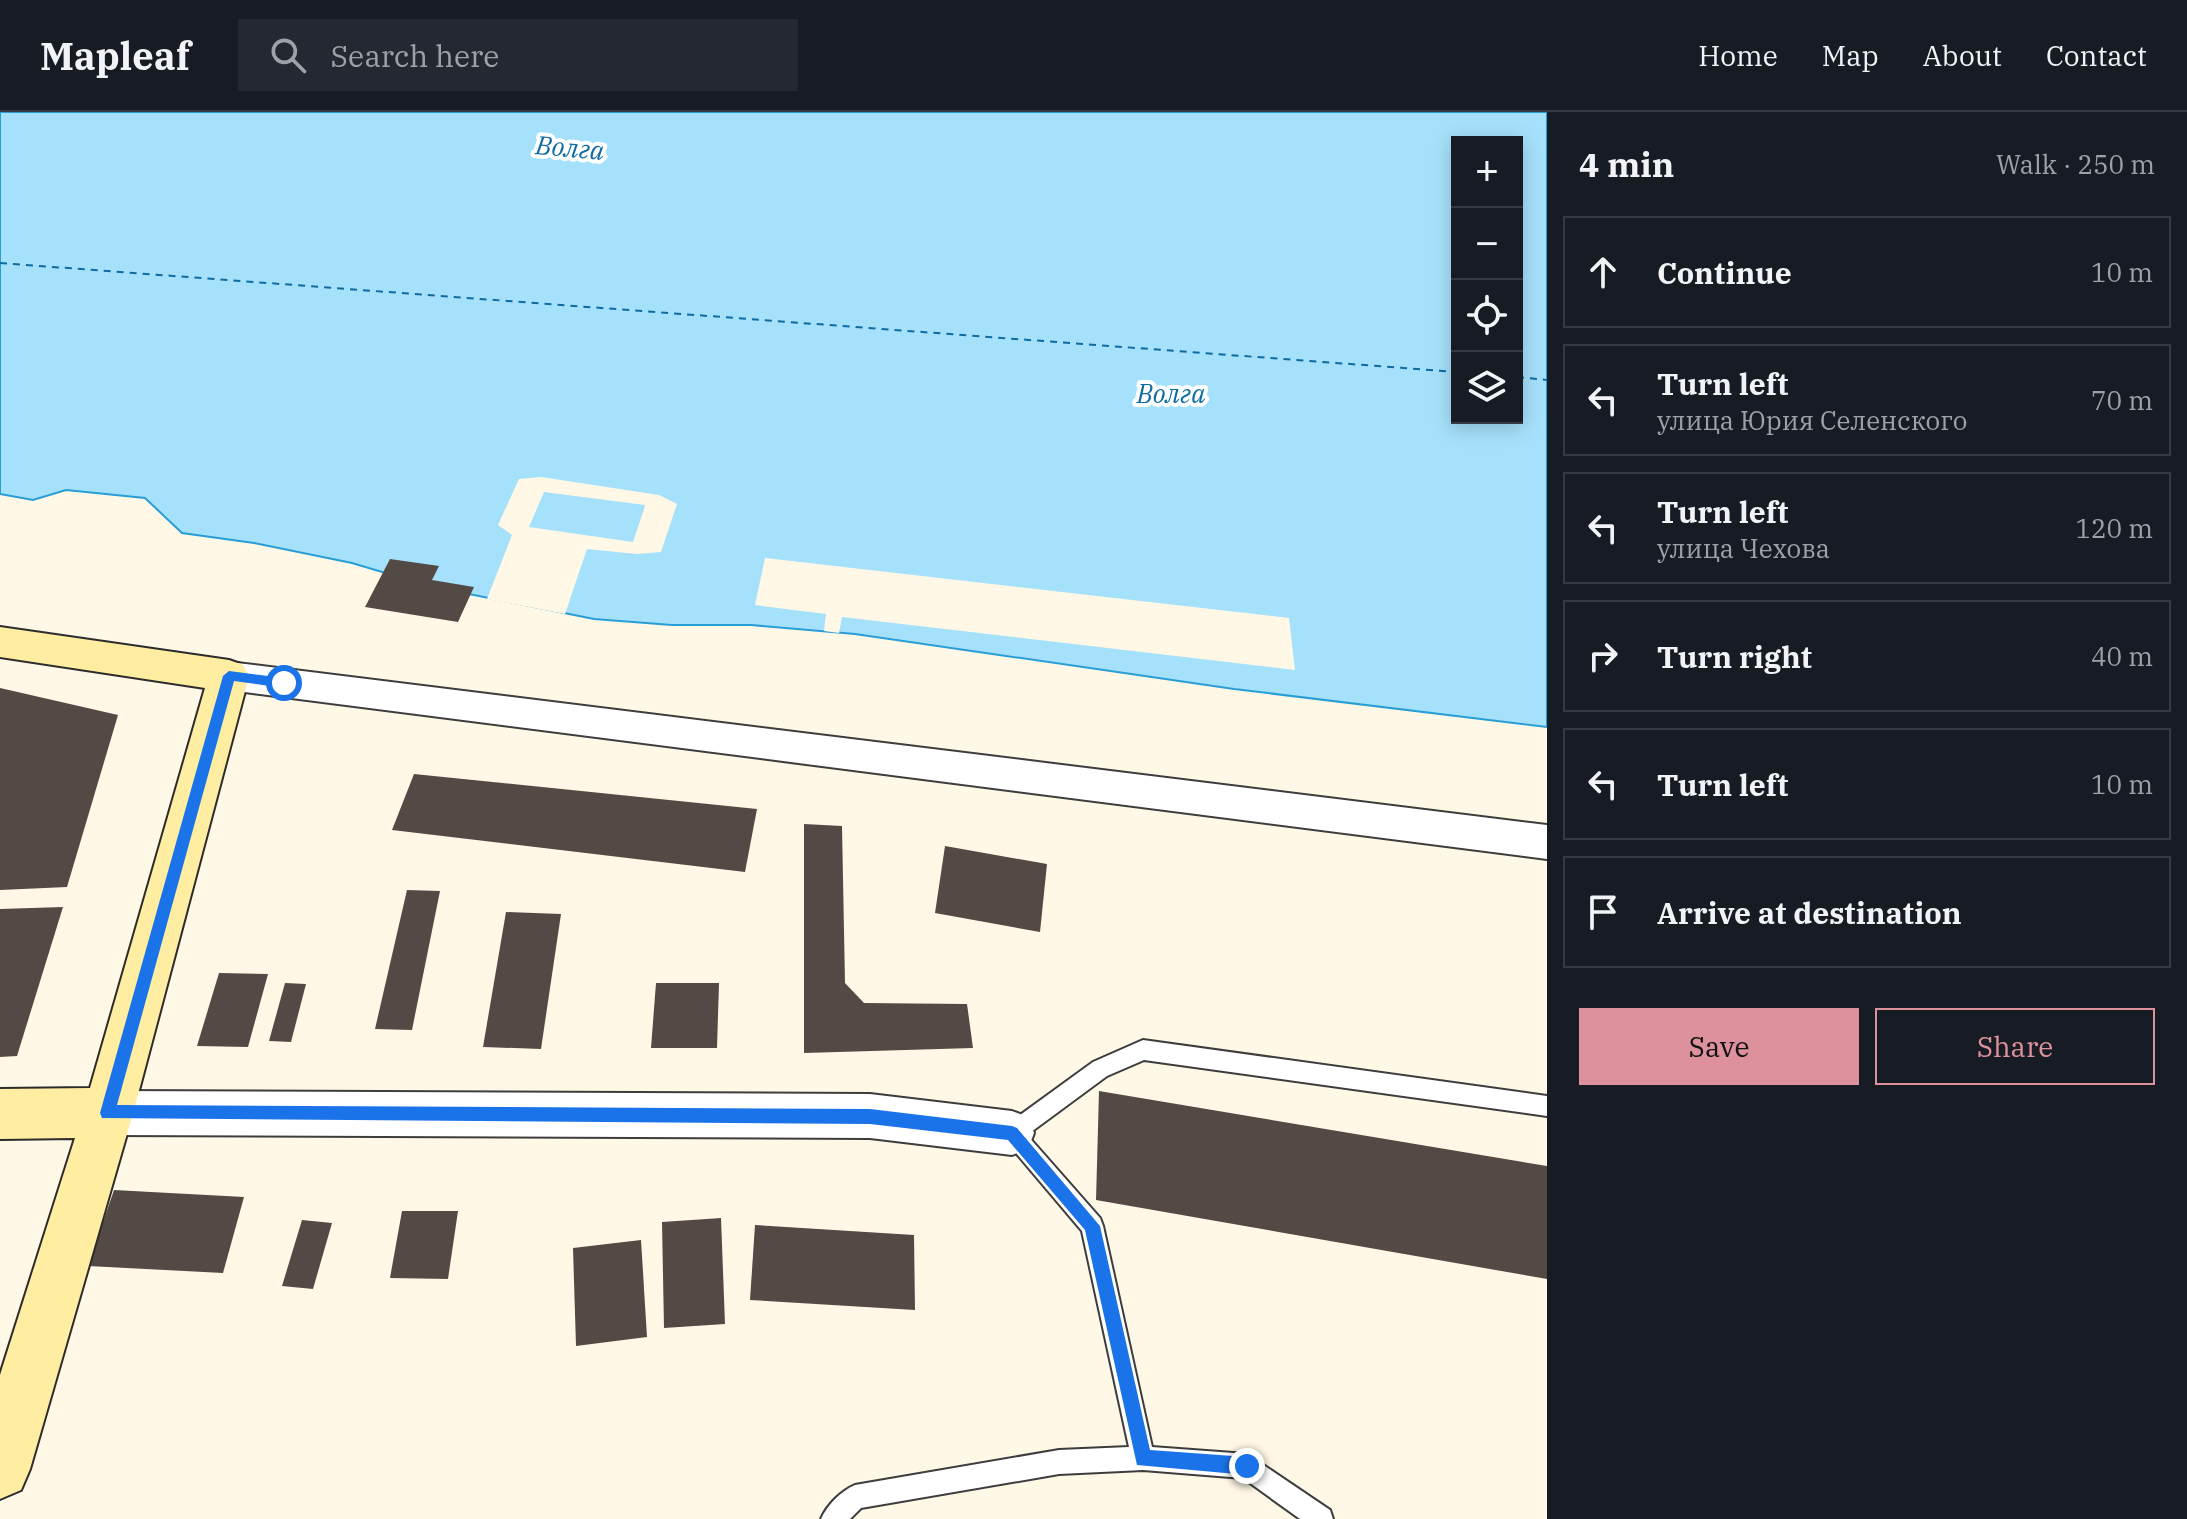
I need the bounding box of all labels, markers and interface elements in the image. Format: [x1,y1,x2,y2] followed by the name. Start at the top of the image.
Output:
[238,19,798,91] search box
[40,31,190,80] text: Mapleaf
[266,33,310,77] icon: search
[330,36,499,75] text: Search here
[1698,37,1778,74] text: Home
[1822,37,1879,74] text: Map
[1923,37,2002,74] text: About
[2046,37,2147,74] text: Contact
[533,127,606,167] water label: Волга
[1451,136,1523,424] map controls
[1451,136,1523,208] button: +
[1579,142,1674,186] text: 4 min
[1996,147,2155,181] text: Walk · 250 m
[1451,208,1523,280] button: −
[1581,250,1625,294] icon: ahead
[1657,253,1792,292] text: Continue
[2091,255,2153,289] text: 10 m
[1451,280,1523,352] button: locate
[1451,352,1523,424] button: layers
[1657,364,1789,403] text: Turn left
[1136,376,1205,410] water label: Волга
[1581,378,1625,422] icon: left
[2091,383,2153,417] text: 70 m
[1657,403,1967,437] text: улица Юрия Селенского
[1657,492,1789,531] text: Turn left
[1581,506,1625,550] icon: left
[2075,511,2153,545] text: 120 m
[1657,531,1830,565] text: улица Чехова
[1581,634,1625,678] icon: right
[1657,637,1812,676] text: Turn right
[2091,639,2153,673] text: 40 m
[266,665,302,701] route start
[1581,762,1625,806] icon: left
[1657,765,1789,804] text: Turn left
[2091,767,2153,801] text: 10 m
[1581,890,1625,934] icon: arrive
[1657,893,1962,932] text: Arrive at destination
[1579,1008,1859,1085] button: Save
[1875,1008,2155,1085] button: Share
[1229,1448,1265,1484] route end

